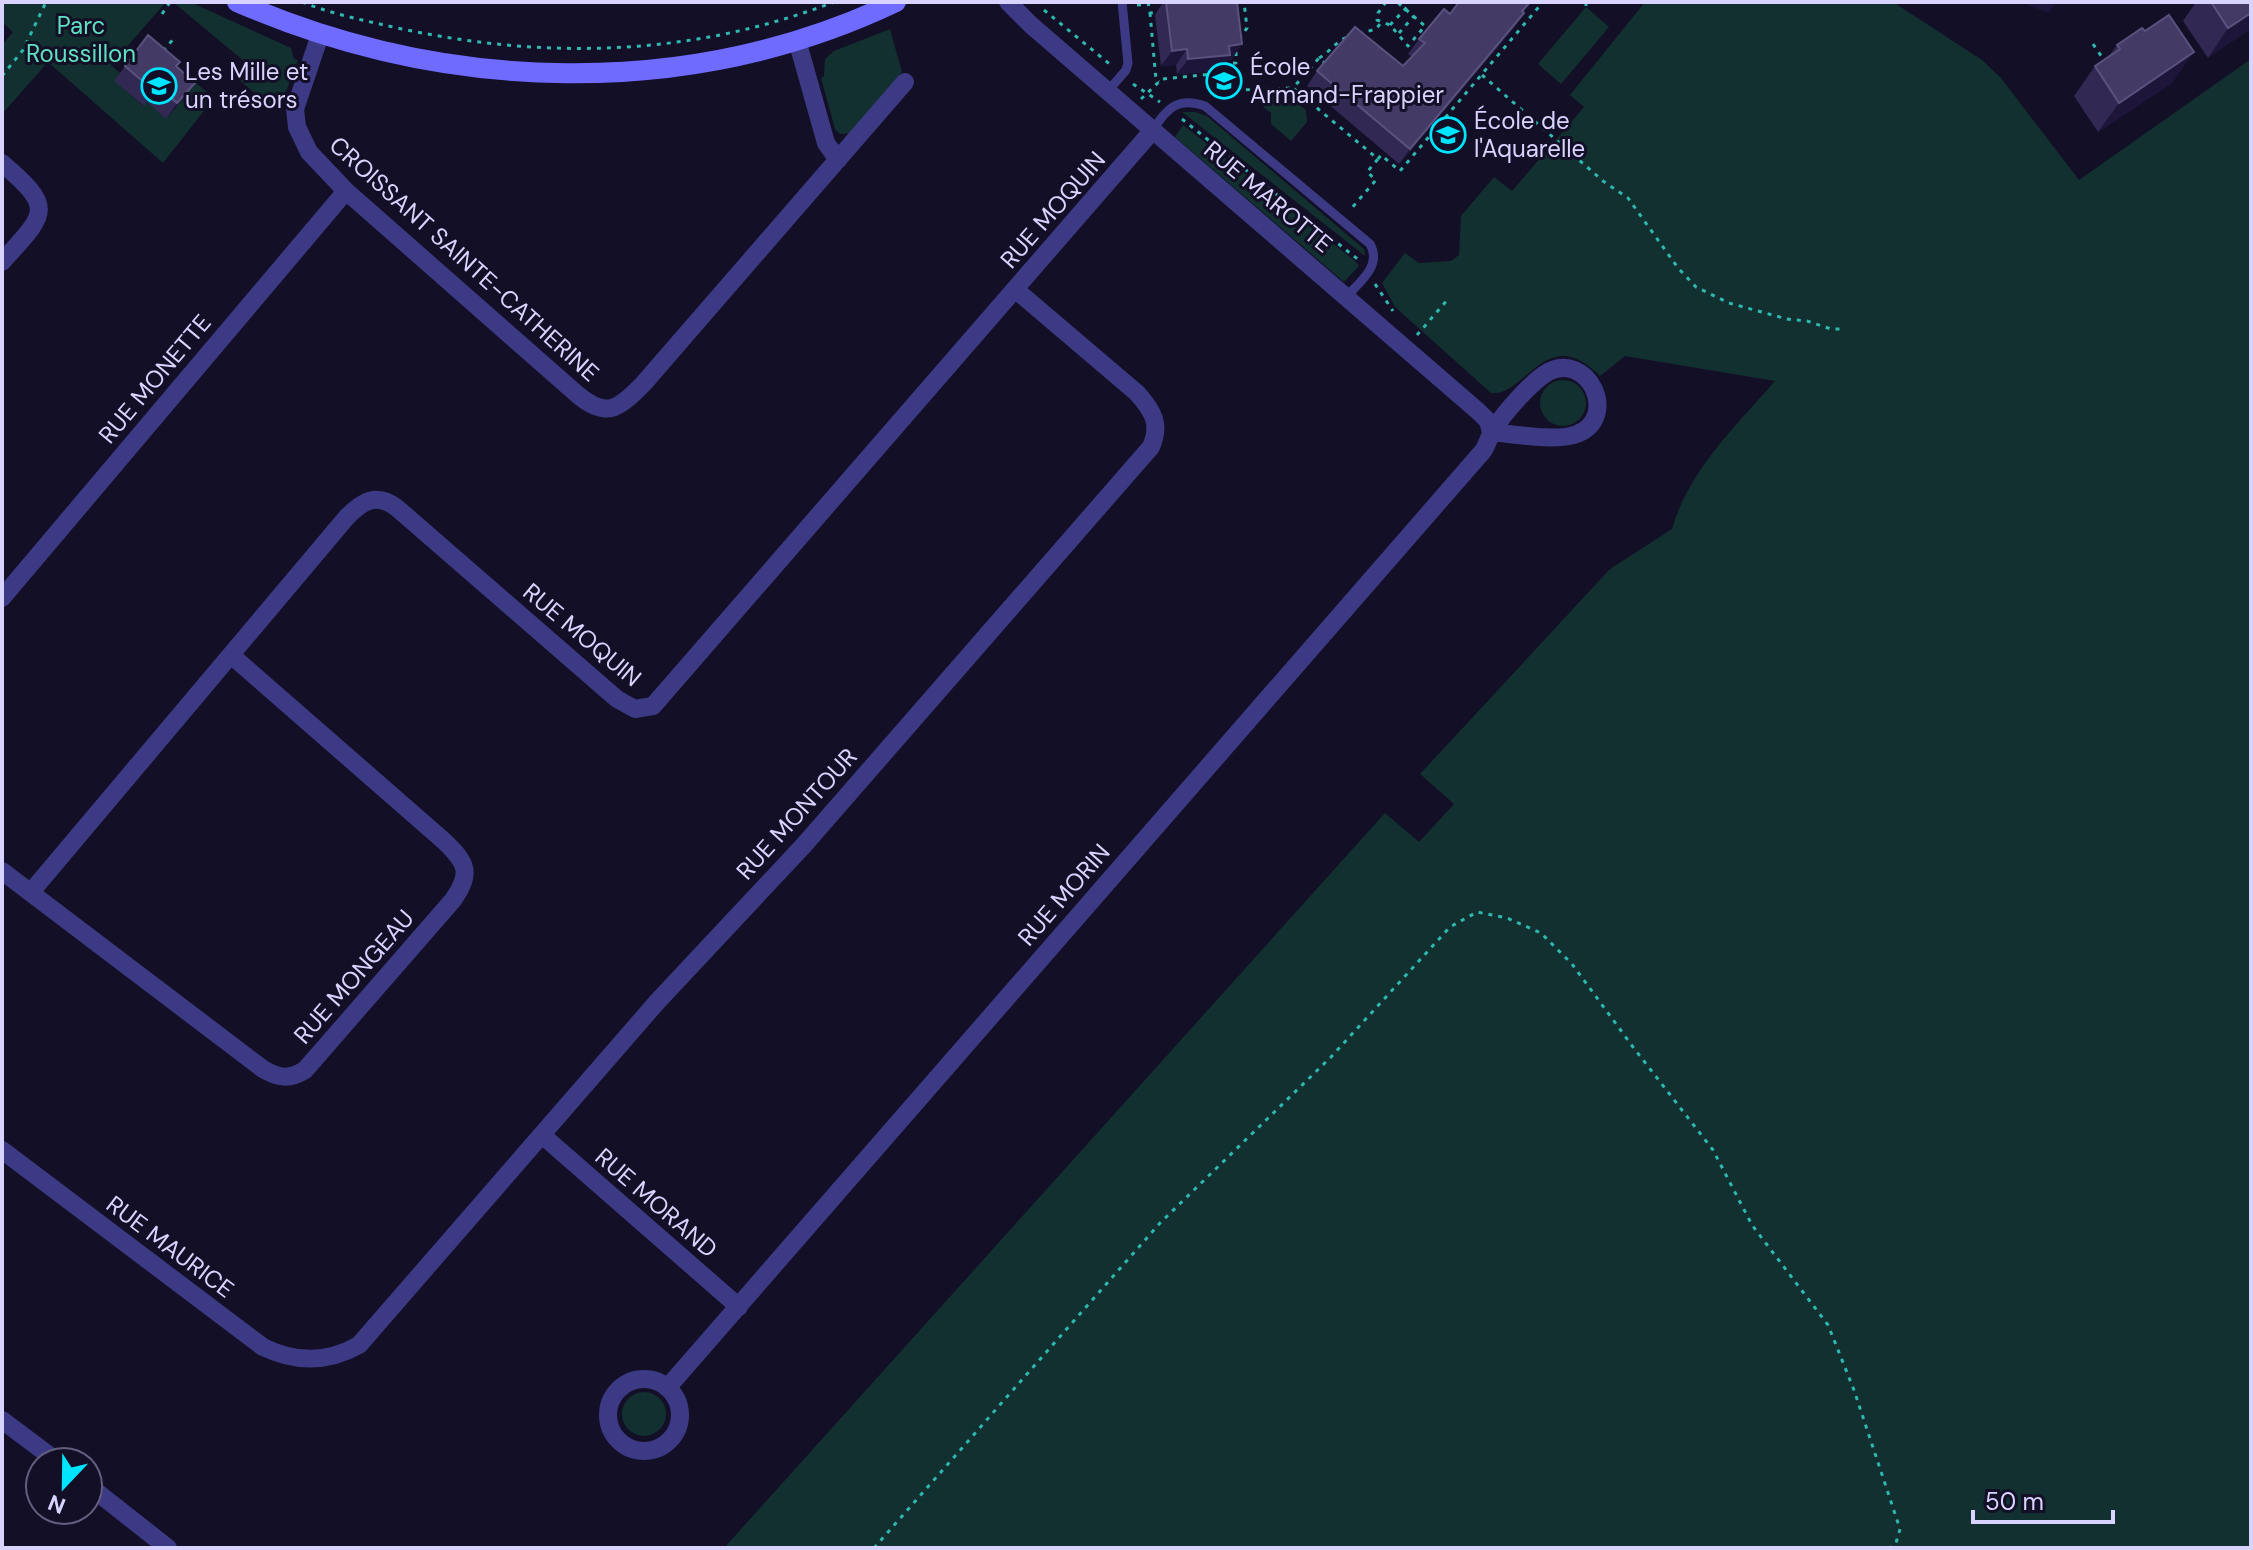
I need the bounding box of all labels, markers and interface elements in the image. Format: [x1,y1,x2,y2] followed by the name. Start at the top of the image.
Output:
[26,10,136,69] park label: Parc Roussillon
[1250,51,1444,110] place label: École Armand-Frappier
[185,56,309,115] place label: Les Mille et un trésors
[1205,62,1243,100] school or university icon: École Armand-Frappier
[140,67,178,105] school or university icon: Les Mille et un trésors
[1474,105,1585,164] place label: École de l'Aquarelle
[1429,116,1467,154] school or university icon: École de l'Aquarelle
[323,129,606,388] street label: CROISSANT SAINTE-CATHERINE
[1198,134,1339,259] street label: RUE MAROTTE
[993,145,1112,275] street label: RUE MOQUIN
[92,308,218,450] street label: RUE MONETTE
[517,576,648,693] street label: RUE MOQUIN
[729,741,864,886] street label: RUE MONTOUR
[1011,837,1116,952] street label: RUE MORIN
[287,903,420,1050] street label: RUE MONGEAU
[589,1141,724,1264] street label: RUE MORAND
[100,1189,240,1305] street label: RUE MAURICE
[24,1446,104,1526] north arrow
[1973,1474,2113,1524] scale bar
[1985,1486,2044,1517] text: 50 m
[44,1488,70,1521] text: N

